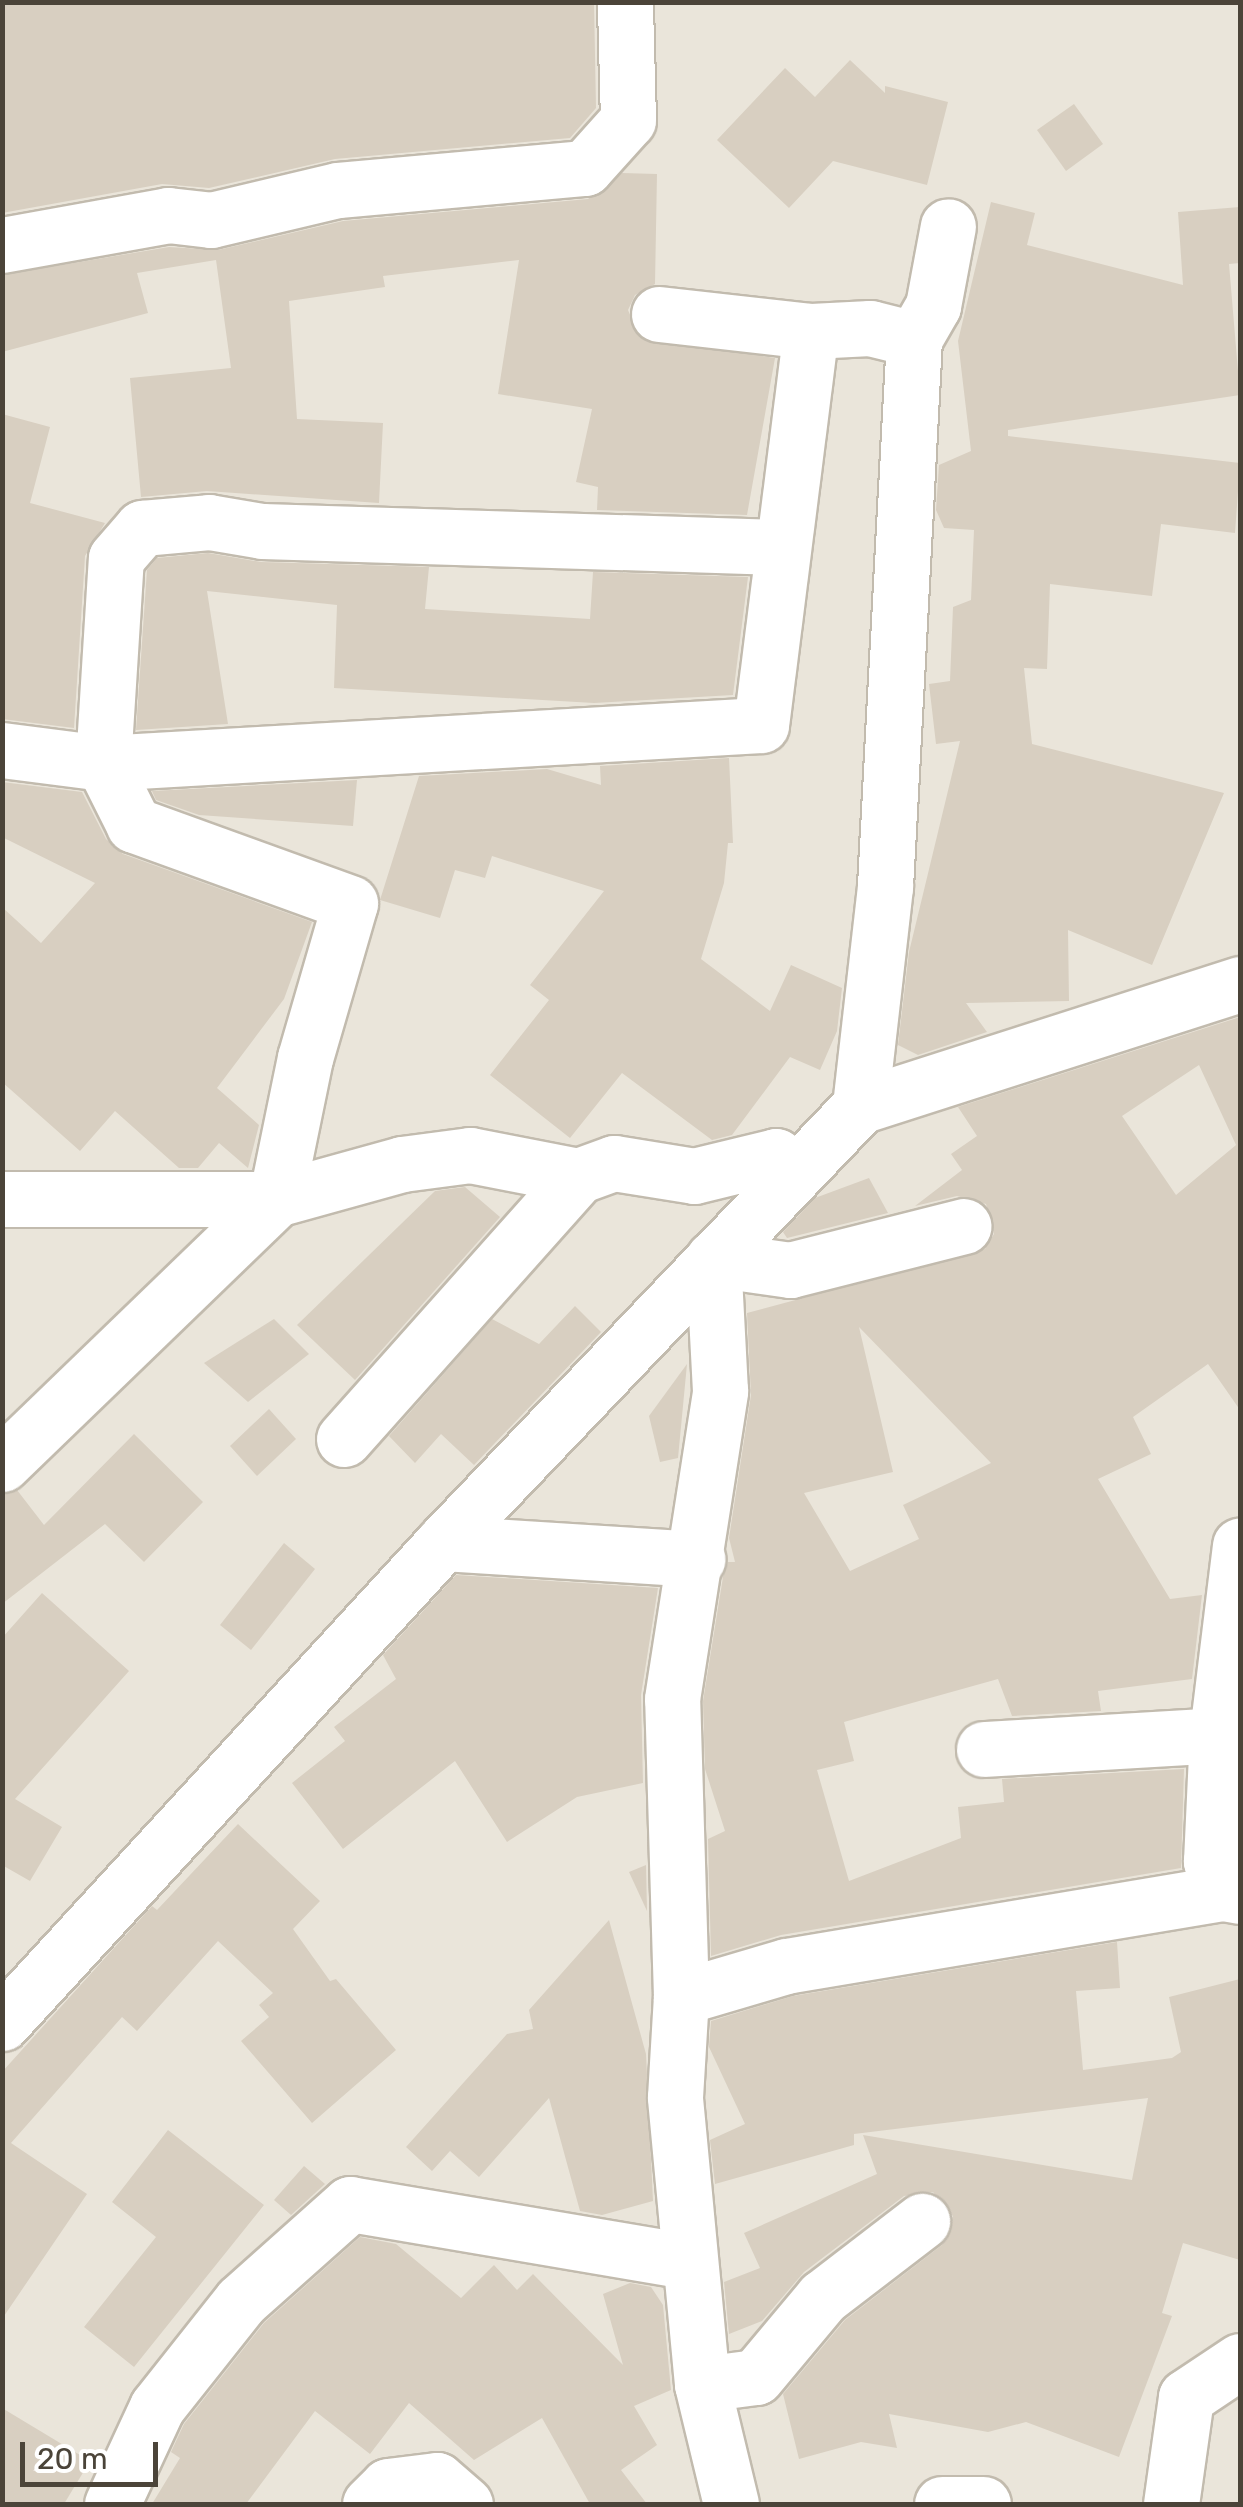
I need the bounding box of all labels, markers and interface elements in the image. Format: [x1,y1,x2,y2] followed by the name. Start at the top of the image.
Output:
[25,2422,162,2484] scale bar
[37,2441,108,2477] text: 20 m

